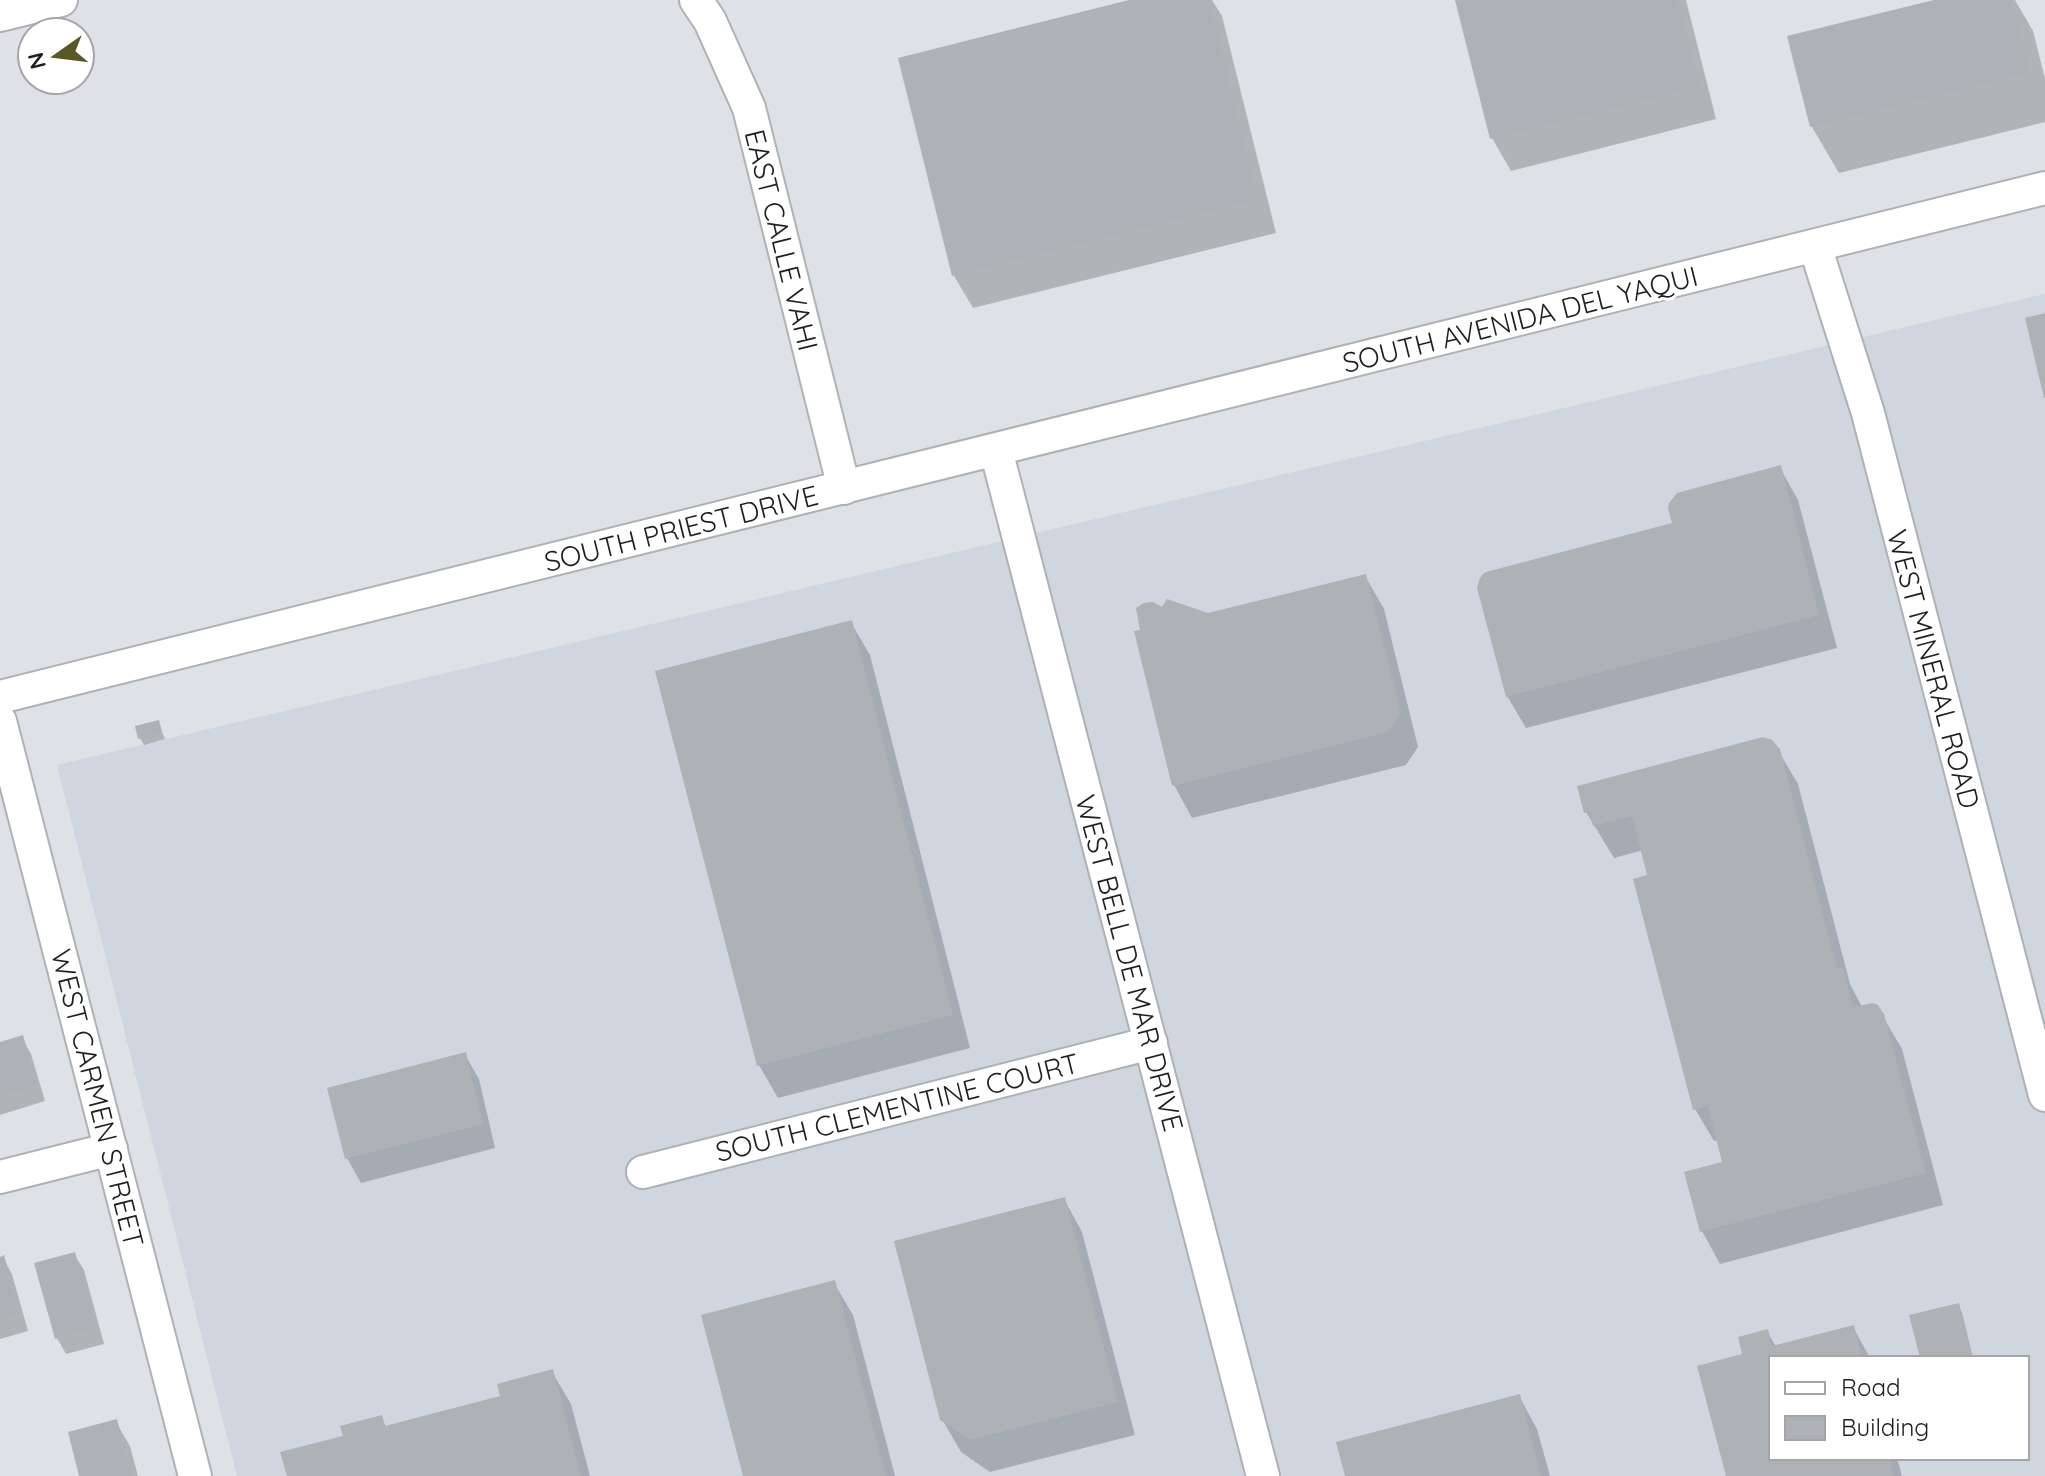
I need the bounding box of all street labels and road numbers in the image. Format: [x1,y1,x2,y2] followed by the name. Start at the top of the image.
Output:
[738,126,826,354] street label: EAST CALLE VAHI
[1339,258,1701,380] street label: SOUTH AVENIDA DEL YAQUI
[540,477,822,579] street label: SOUTH PRIEST DRIVE
[1880,526,1988,812] street label: WEST MINERAL ROAD
[1068,791,1192,1135] street label: WEST BELL DE MAR DRIVE
[44,945,152,1251] street label: WEST CARMEN STREET
[712,1045,1082,1169] street label: SOUTH CLEMENTINE COURT

